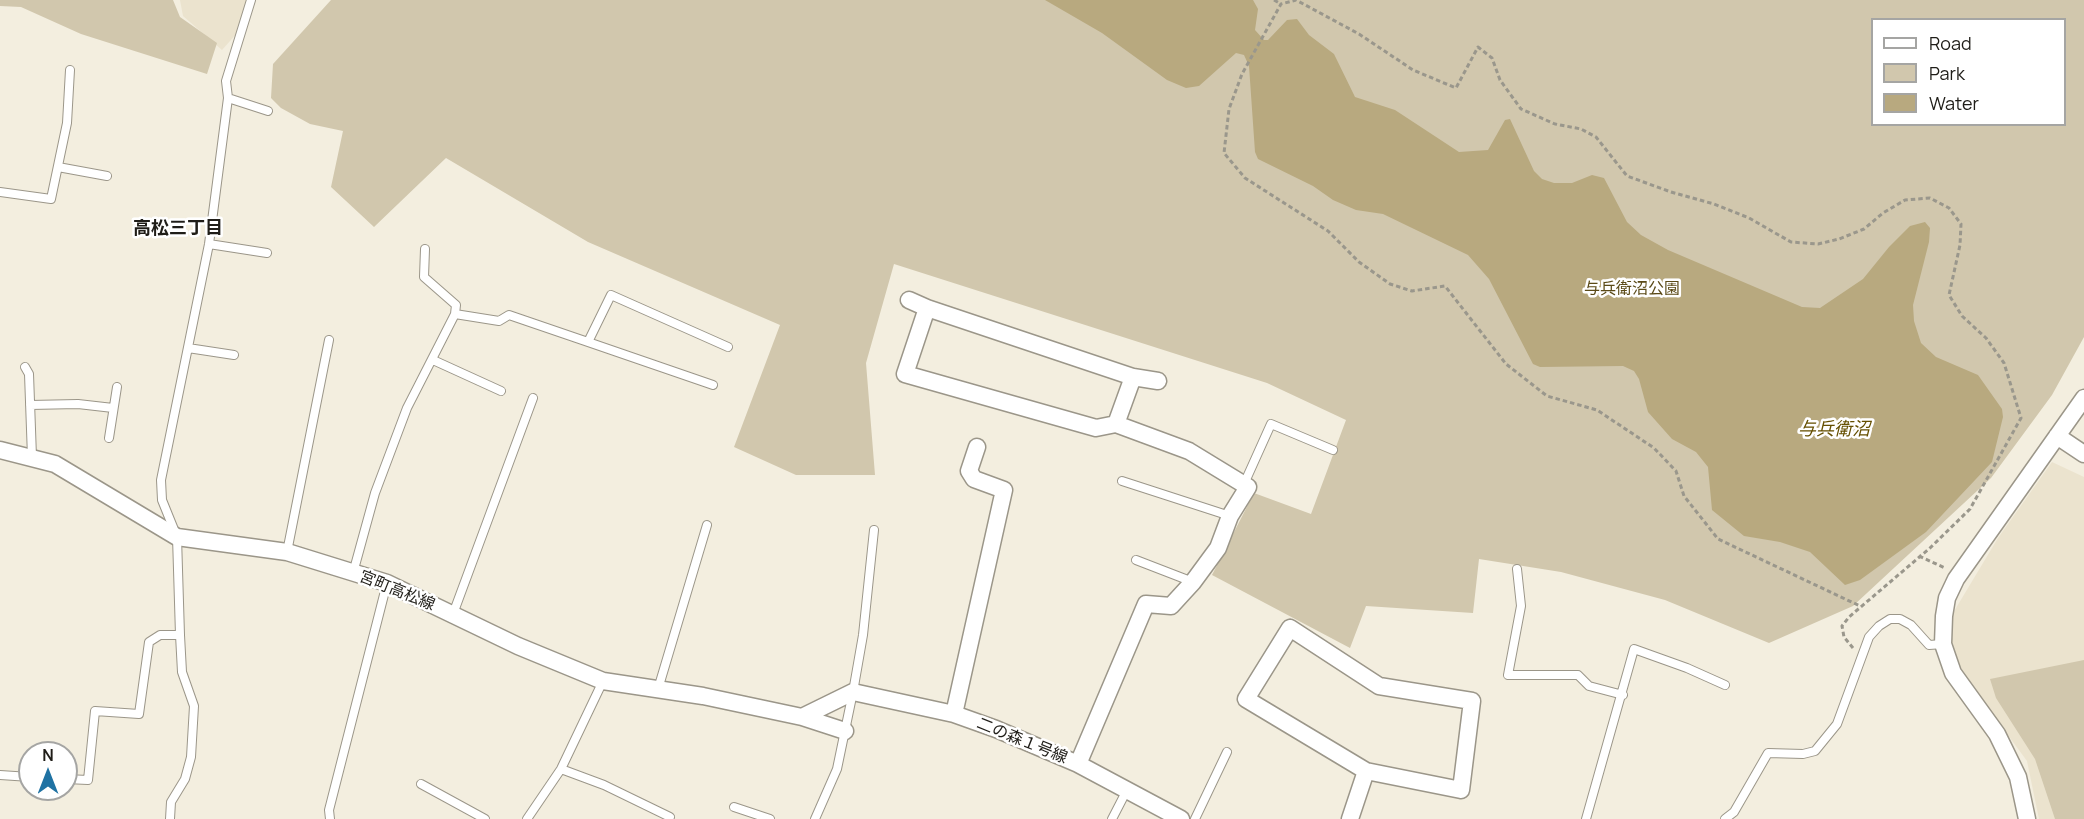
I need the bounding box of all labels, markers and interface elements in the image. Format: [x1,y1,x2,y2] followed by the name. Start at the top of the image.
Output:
[1871,18,2066,126] legend
[1929,31,1972,55] text: Road
[1929,61,1965,85] text: Park
[1929,91,1979,115] text: Water
[133,218,223,240] district label: 高松三丁目
[1584,280,1680,300] park label: 与兵衛沼公園
[1798,419,1870,441] water label: 与兵衛沼
[356,567,438,615] street label: 宮町高松線
[974,714,1070,768] street label: 二の森１号線
[18,741,78,801] north arrow
[42,744,54,766] text: N

